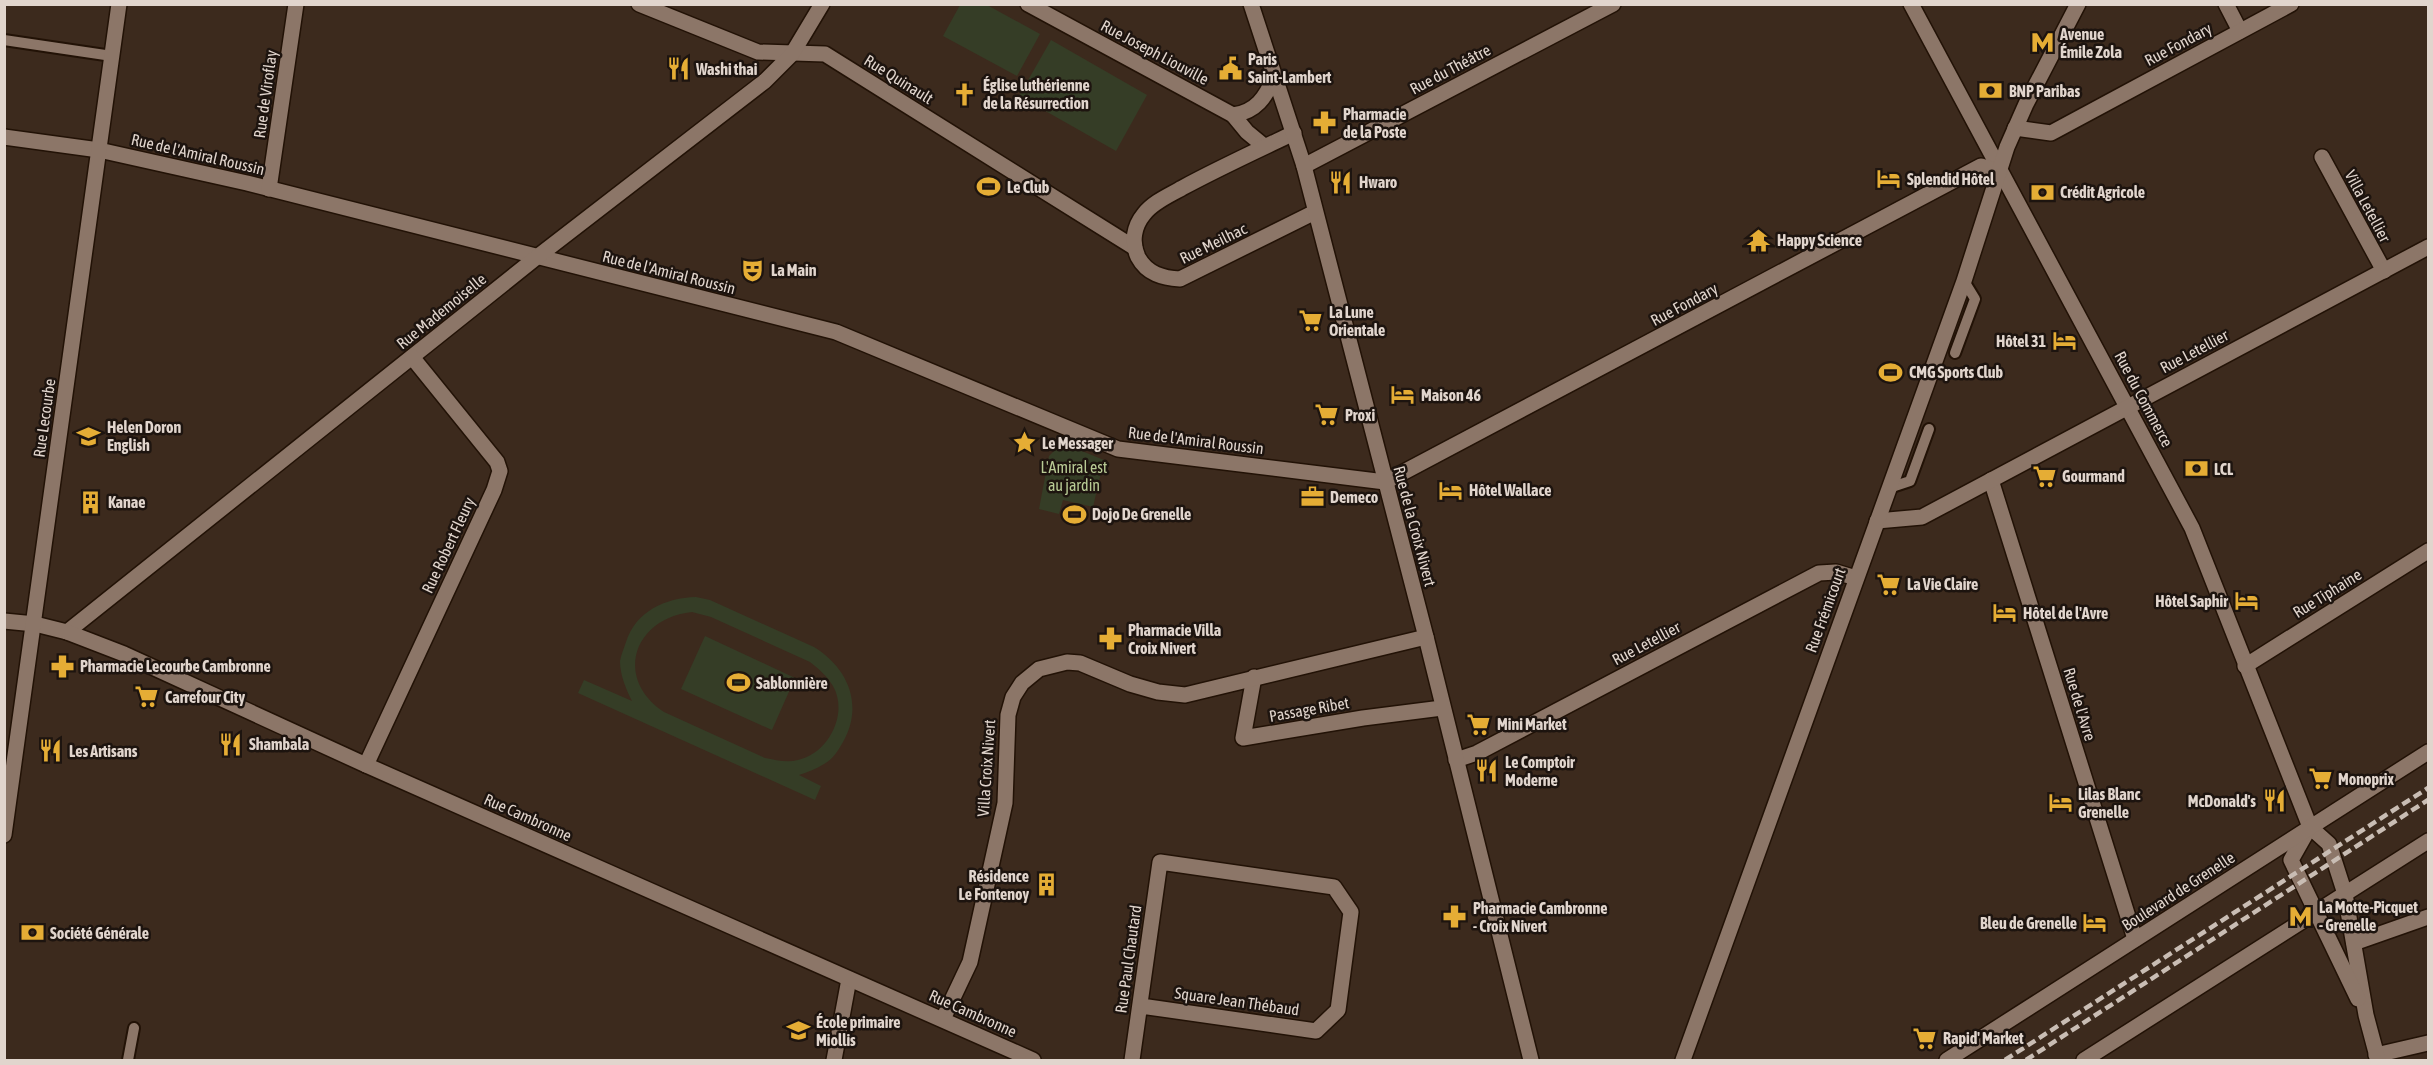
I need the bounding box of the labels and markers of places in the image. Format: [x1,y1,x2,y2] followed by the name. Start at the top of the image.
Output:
[2059,25,2122,61] place label: Avenue Émile Zola
[2029,30,2055,56] metro station icon: Avenue Émile Zola
[1248,50,1332,86] place label: Paris Saint-Lambert
[1217,55,1243,81] public building icon: Paris Saint-Lambert
[665,56,691,82] restaurant icon: Washi thai
[695,60,758,78] place label: Washi thai
[983,76,1090,112] place label: Église luthérienne de la Résurrection
[1978,78,2004,104] bank icon: BNP Paribas
[952,81,978,107] church icon: Église luthérienne de la Résurrection
[2009,82,2080,100] place label: BNP Paribas
[1343,105,1407,141] place label: Pharmacie de la Poste
[1312,110,1338,136] pharmacy icon: Pharmacie de la Poste
[1876,166,1902,192] hotel icon: Splendid Hôtel
[1328,169,1354,195] restaurant icon: Hwaro
[1907,170,1995,188] place label: Splendid Hôtel
[1359,173,1398,191] place label: Hwaro
[976,174,1002,200] sports icon: Le Club
[1007,178,1050,196] place label: Le Club
[2029,179,2055,205] bank icon: Crédit Agricole
[2060,183,2145,201] place label: Crédit Agricole
[1746,227,1772,253] temple icon: Happy Science
[1777,231,1862,249] place label: Happy Science
[740,257,766,283] theatre icon: La Main
[771,261,817,279] place label: La Main
[1329,303,1385,339] place label: La Lune Orientale
[1298,308,1324,334] supermarket icon: La Lune Orientale
[2051,328,2077,354] hotel icon: Hôtel 31
[1996,332,2046,350] place label: Hôtel 31
[1878,359,1904,385] sports icon: CMG Sports Club
[1909,363,2004,381] place label: CMG Sports Club
[1390,382,1416,408] hotel icon: Maison 46
[1421,386,1481,404] place label: Maison 46
[1314,402,1340,428] supermarket icon: Proxi
[1345,406,1375,424] place label: Proxi
[107,418,182,454] place label: Helen Doron English
[76,423,102,449] school or university icon: Helen Doron English
[1011,430,1037,456] place icon: Le Messager
[1042,434,1113,452] place label: Le Messager
[2183,456,2209,482] bank icon: LCL
[2214,460,2234,478] place label: LCL
[2031,463,2057,489] supermarket icon: Gourmand
[2062,467,2125,485] place label: Gourmand
[1438,477,1464,503] hotel icon: Hôtel Wallace
[1469,481,1552,499] place label: Hôtel Wallace
[1299,484,1325,510] office icon: Demeco
[1330,488,1379,506] place label: Demeco
[77,489,103,515] building icon: Kanae
[108,493,145,511] place label: Kanae
[1061,501,1087,527] sports icon: Dojo De Grenelle
[1092,505,1191,523] place label: Dojo De Grenelle
[1876,571,1902,597] supermarket icon: La Vie Claire
[1907,575,1978,593] place label: La Vie Claire
[2233,588,2259,614] hotel icon: Hôtel Saphir
[2155,592,2228,610] place label: Hôtel Saphir
[1992,600,2018,626] hotel icon: Hôtel de l'Avre
[2023,604,2108,622] place label: Hôtel de l'Avre
[1128,621,1221,657] place label: Pharmacie Villa Croix Nivert
[1097,626,1123,652] pharmacy icon: Pharmacie Villa Croix Nivert
[49,653,75,679] pharmacy icon: Pharmacie Lecourbe Cambronne
[80,657,271,675] place label: Pharmacie Lecourbe Cambronne
[725,670,751,696] sports icon: Sablonnière
[756,674,828,692] place label: Sablonnière
[134,684,160,710] supermarket icon: Carrefour City
[165,688,245,706] place label: Carrefour City
[1466,711,1492,737] supermarket icon: Mini Market
[1497,715,1567,733] place label: Mini Market
[218,731,244,757] restaurant icon: Shambala
[249,735,309,753] place label: Shambala
[38,738,64,764] restaurant icon: Les Artisans
[69,742,138,760] place label: Les Artisans
[1505,753,1575,789] place label: Le Comptoir Moderne
[1474,758,1500,784] restaurant icon: Le Comptoir Moderne
[2307,766,2333,792] supermarket icon: Monoprix
[2338,770,2395,788] place label: Monoprix
[2078,785,2140,821] place label: Lilas Blanc Grenelle
[2261,788,2287,814] restaurant icon: McDonald's
[2047,790,2073,816] hotel icon: Lilas Blanc Grenelle
[2188,792,2256,810] place label: McDonald's
[959,867,1029,903] place label: Résidence Le Fontenoy
[1034,872,1060,898] building icon: Résidence Le Fontenoy
[2319,898,2418,934] place label: La Motte-Picquet - Grenelle
[1473,899,1608,935] place label: Pharmacie Cambronne - Croix Nivert
[2288,903,2314,929] metro station icon: La Motte-Picquet - Grenelle
[1442,904,1468,930] pharmacy icon: Pharmacie Cambronne - Croix Nivert
[2082,910,2108,936] hotel icon: Bleu de Grenelle
[1980,914,2077,932] place label: Bleu de Grenelle
[19,920,45,946] bank icon: Société Générale
[50,924,149,942] place label: Société Générale
[816,1013,900,1049] place label: École primaire Miollis
[785,1018,811,1044] school or university icon: École primaire Miollis
[1912,1025,1938,1051] supermarket icon: Rapid' Market
[1943,1029,2024,1047] place label: Rapid' Market

